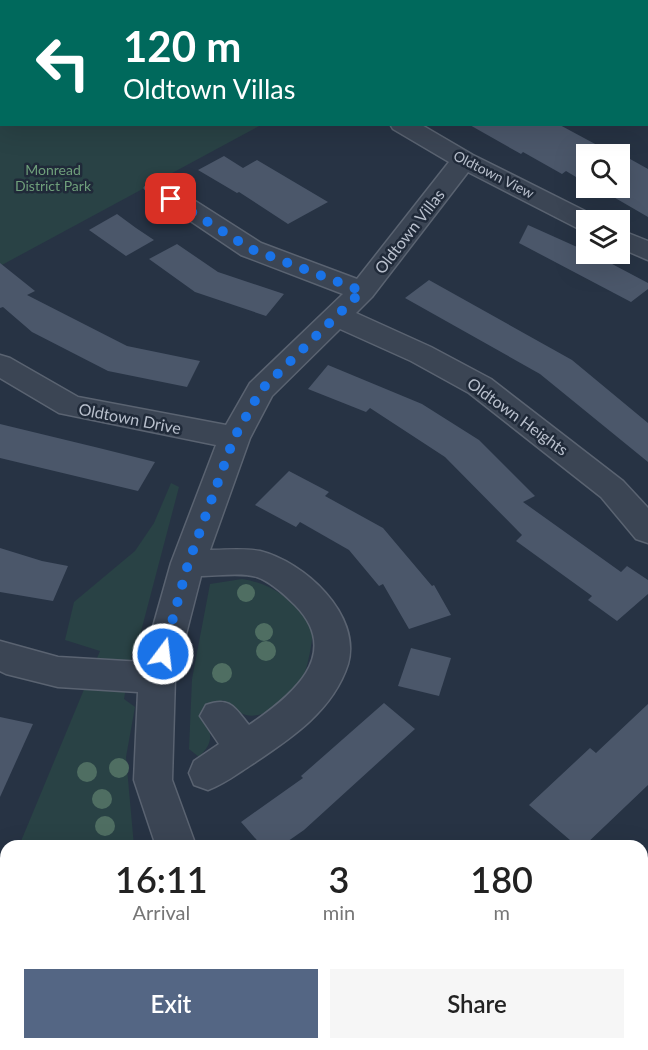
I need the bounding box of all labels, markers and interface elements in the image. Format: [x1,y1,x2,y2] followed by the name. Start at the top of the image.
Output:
[123,21,241,71] text: 120 m
[24,24,102,102] icon: left
[123,72,295,105] text: Oldtown Villas
[576,144,630,264] map controls
[576,144,630,198] button: search
[451,146,537,202] street label: Oldtown View
[15,161,92,194] park label: Monread District Park
[145,173,196,224] pin
[154,182,187,215] icon: arrive
[370,185,448,277] street label: Oldtown Villas
[576,210,630,264] button: layers
[464,373,572,459] street label: Oldtown Heights
[77,399,183,437] street label: Oldtown Drive
[131,622,195,686] position arrow
[115,857,208,901] text: 16:11
[329,857,349,901] text: 3
[470,857,533,901] text: 180
[133,900,190,924] text: Arrival
[323,900,355,924] text: min
[493,900,510,924] text: m
[24,969,318,1038] button: Exit
[330,969,624,1038] button: Share

